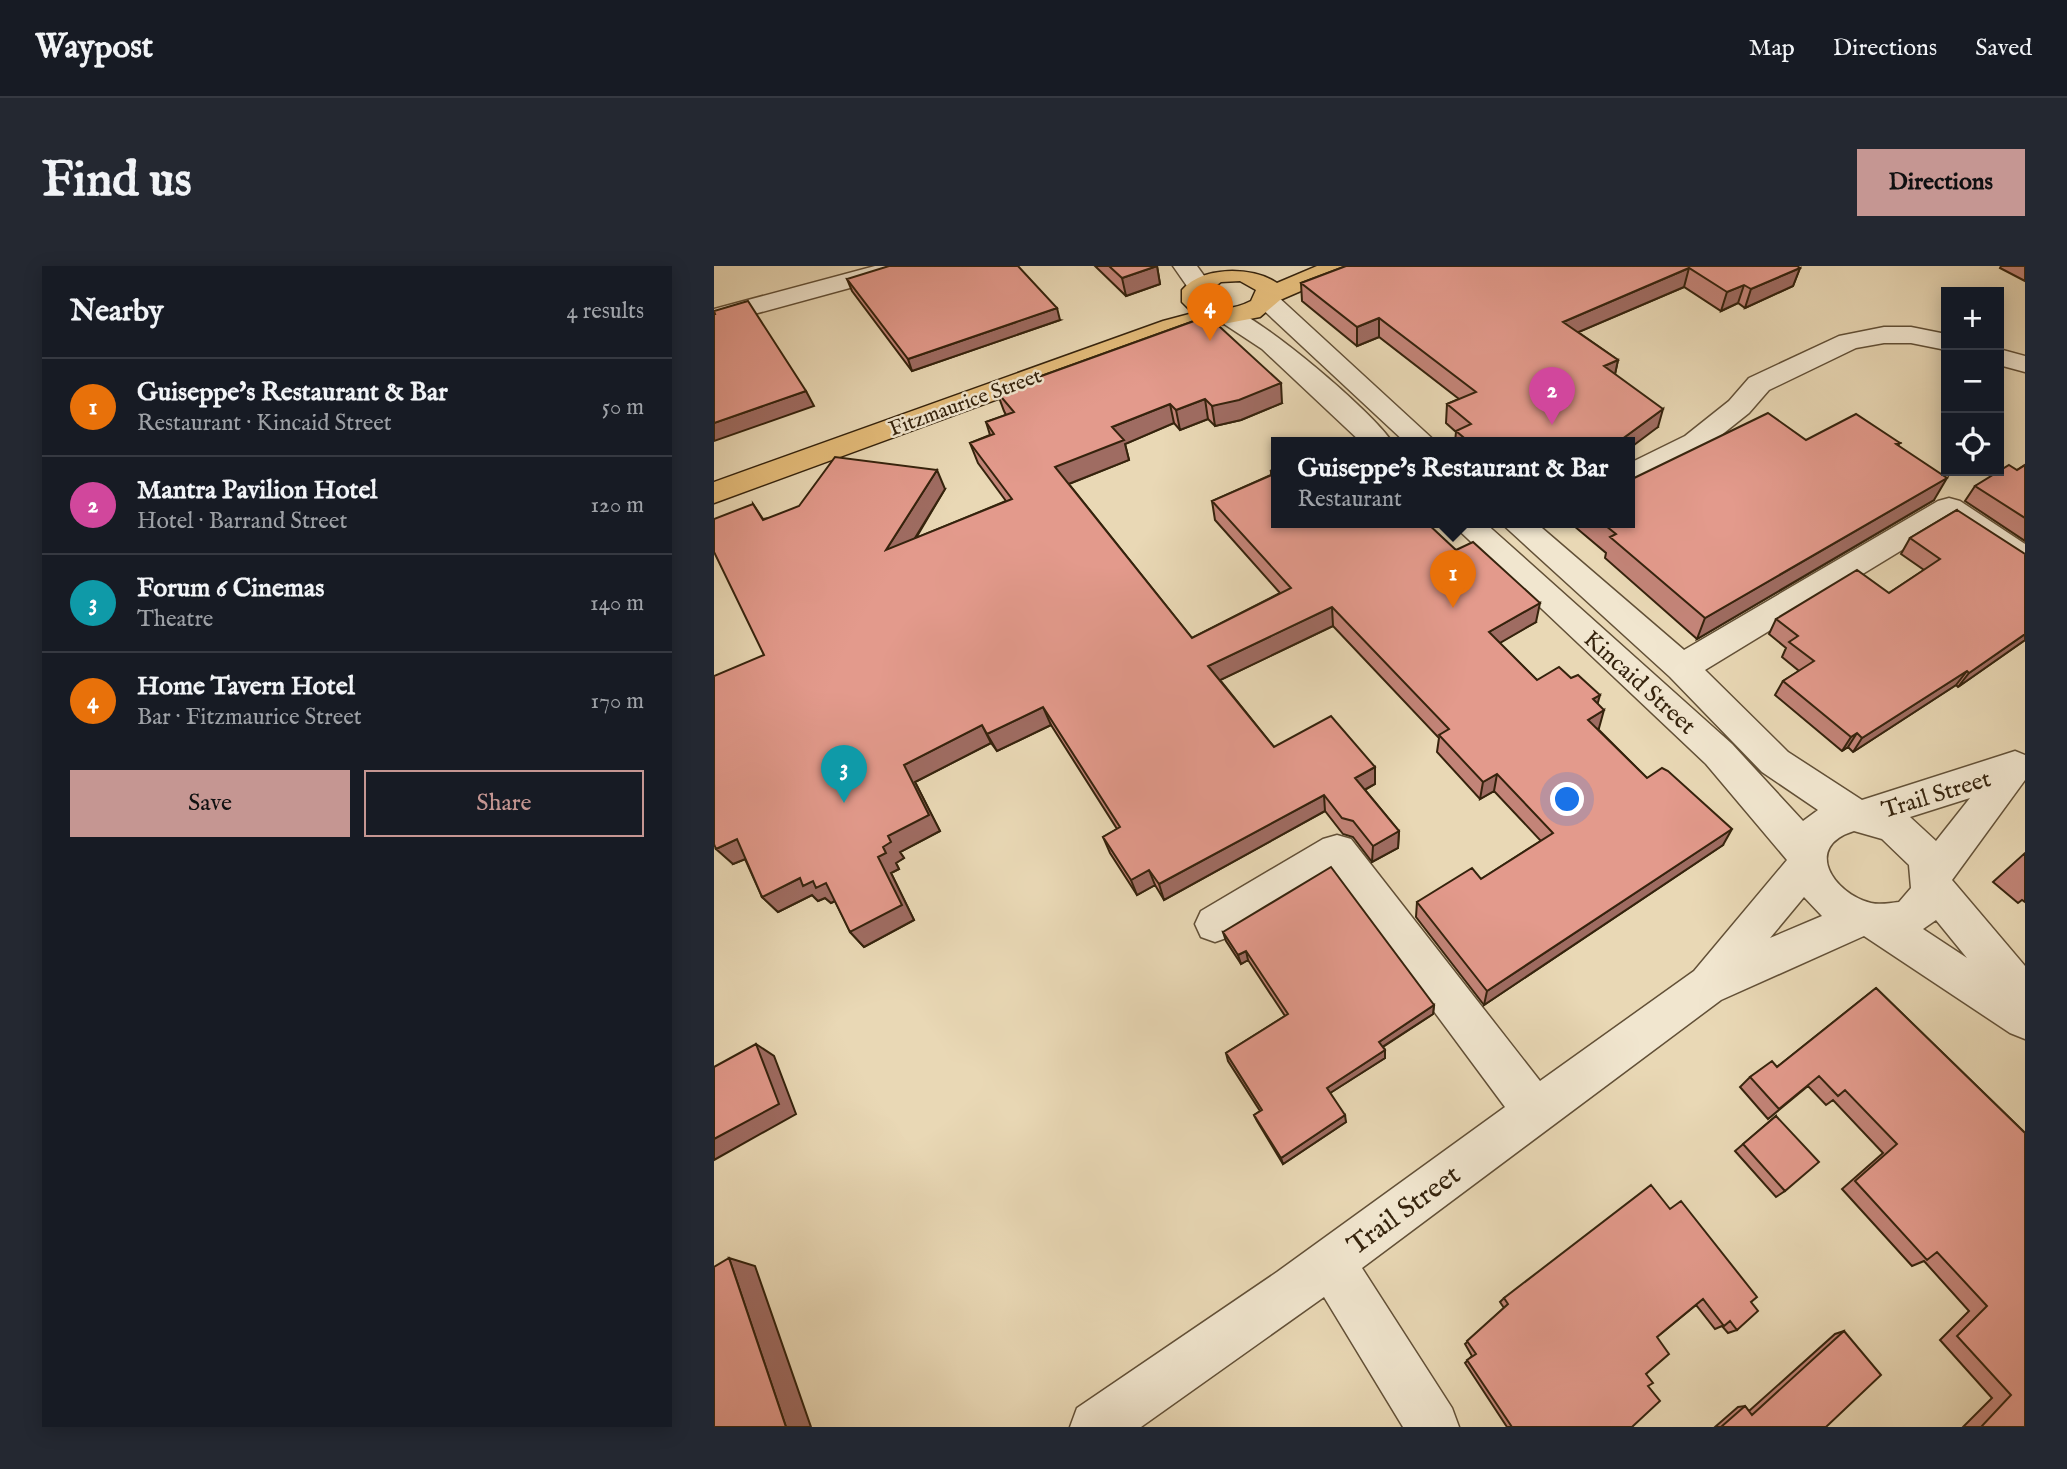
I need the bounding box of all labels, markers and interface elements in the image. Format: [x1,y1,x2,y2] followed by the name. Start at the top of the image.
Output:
[35,27,153,69] text: Waypost
[1749,33,1795,64] text: Map
[1833,33,1937,64] text: Directions
[1975,33,2032,64] text: Saved
[1857,149,2025,216] button: Directions
[42,151,192,213] text: Find us
[1187,283,1233,341] pin: 4
[1941,287,2004,476] map controls
[1941,287,2004,350] button: +
[70,293,163,331] text: Nearby
[566,297,644,326] text: 4 results
[1941,350,2004,413] button: −
[885,363,1046,444] street label: Fitzmaurice Street
[1529,367,1575,425] pin: 2
[137,376,448,409] text: Guiseppe's Restaurant & Bar
[89,393,97,422] text: 1
[602,393,644,422] text: 50 m
[137,409,392,438] text: Restaurant · Kincaid Street
[1941,413,2004,476] button: locate
[1271,437,1635,528] popup
[1298,452,1608,485] text: Guiseppe's Restaurant & Bar
[137,474,377,507] text: Mantra Pavilion Hotel
[1298,485,1402,514] text: Restaurant
[88,491,98,520] text: 2
[591,491,644,520] text: 120 m
[137,507,347,536] text: Hotel · Barrand Street
[1430,550,1476,608] pin: 1
[137,572,324,605] text: Forum 6 Cinemas
[89,589,97,618] text: 3
[590,589,644,618] text: 140 m
[137,605,213,634] text: Theatre
[1576,624,1702,742] street label: Kincaid Street
[137,670,355,703] text: Home Tavern Hotel
[87,687,99,716] text: 4
[591,687,644,716] text: 170 m
[137,703,362,732] text: Bar · Fitzmaurice Street
[821,745,867,803] pin: 3
[1878,764,1995,827] street label: Trail Street
[70,770,350,837] button: Save
[364,770,644,837] button: Share
[1550,782,1584,816] your location
[1341,1158,1468,1264] street label: Trail Street

